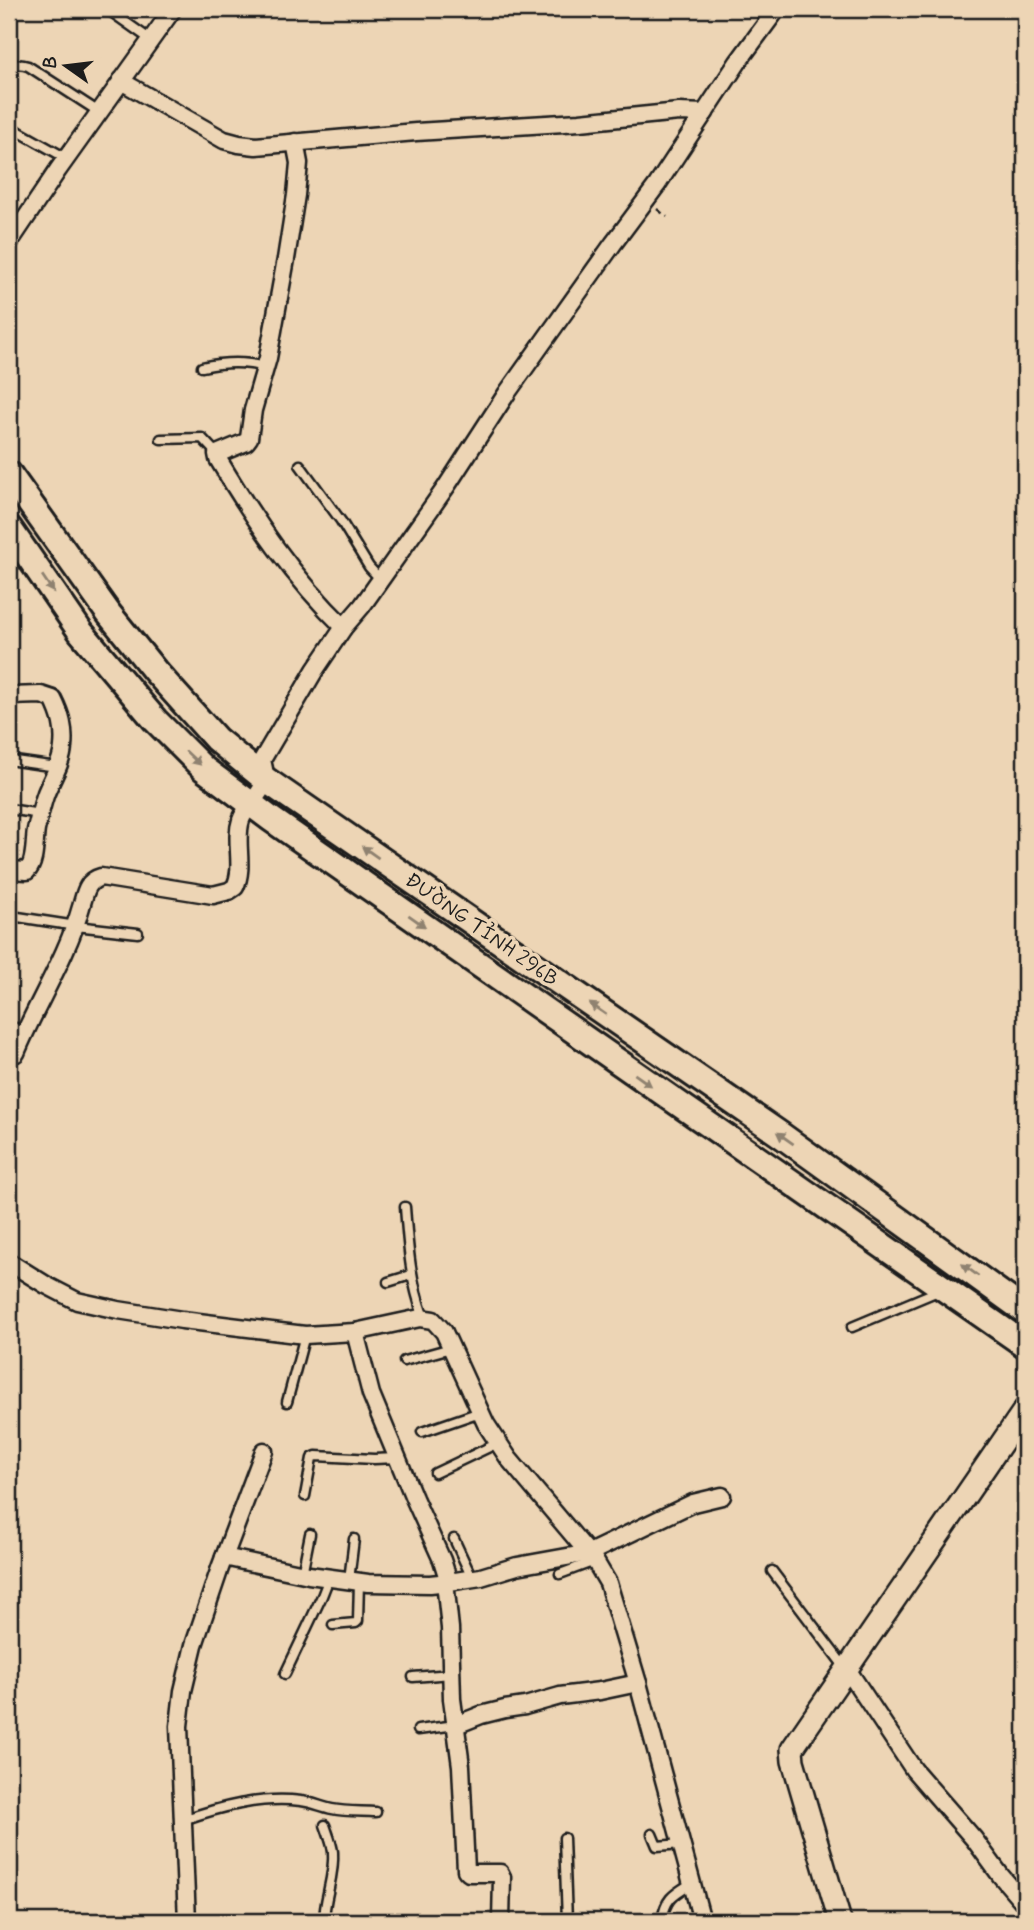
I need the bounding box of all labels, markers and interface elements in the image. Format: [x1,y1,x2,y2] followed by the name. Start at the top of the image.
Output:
[32,32,102,102] north arrow
[37,53,65,71] text: B
[41,575,55,593] one-way arrow
[184,750,201,766] one-way arrow
[361,845,379,859] one-way arrow
[399,866,564,993] street label: ĐƯỜNG TỈNH 296B
[408,914,426,928] one-way arrow
[589,1002,607,1016] one-way arrow
[634,1073,652,1087] one-way arrow
[776,1131,794,1145] one-way arrow
[961,1263,980,1277] one-way arrow

